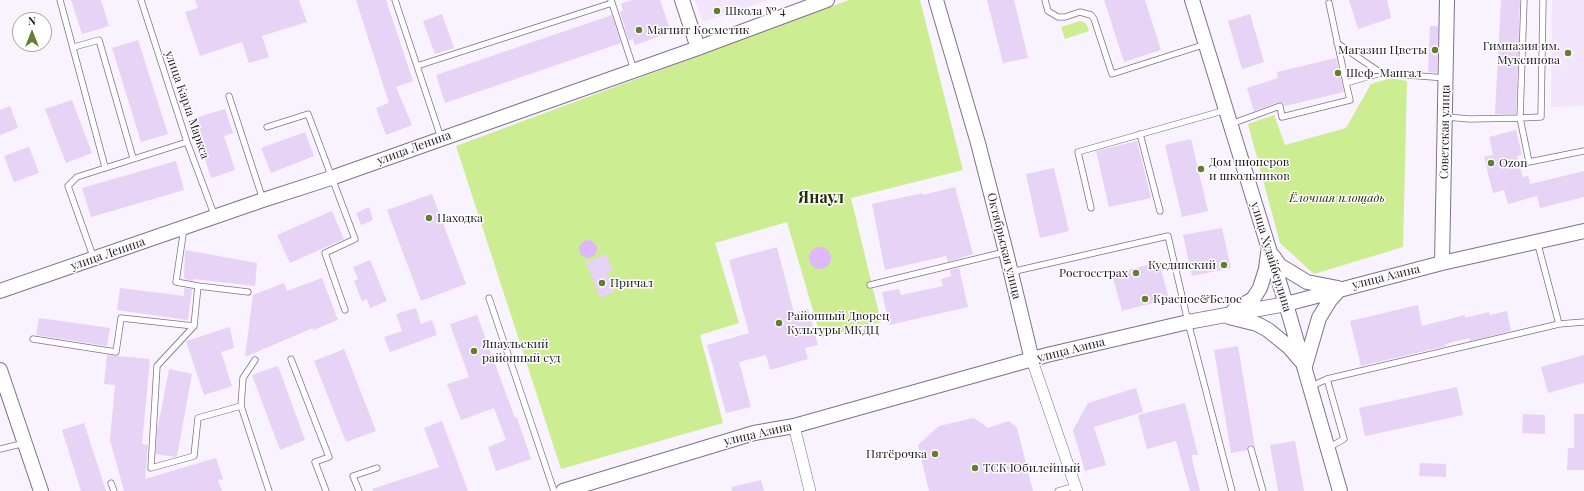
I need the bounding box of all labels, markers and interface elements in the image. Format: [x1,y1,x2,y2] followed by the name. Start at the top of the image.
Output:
[725,4,786,18] place label: Школа № 4
[712,6,722,16] marker: Школа № 4
[12,12,52,52] north arrow
[28,13,36,28] text: N
[647,23,749,37] place label: Магнит Косметик
[634,25,644,35] marker: Магнит Косметик
[1483,39,1560,67] place label: Гимназия им. Муксинова
[1338,43,1427,57] place label: Магазин Цветы
[1430,45,1440,55] marker: Магазин Цветы
[1563,48,1573,58] marker: Гимназия им. Муксинова
[162,49,212,161] street label: улица Карла Маркса
[1346,66,1422,80] place label: Шеф-Мангал
[1333,68,1343,78] marker: Шеф-Мангал
[1437,85,1453,179] street label: Советская улица
[375,128,453,168] street label: улица Ленина
[1209,155,1290,183] place label: Дом пионеров и школьников
[1499,156,1527,170] place label: Ozon
[1486,158,1496,168] marker: Ozon
[1196,164,1206,174] marker: Дом пионеров и школьников
[798,188,844,208] district label: Янаул
[984,191,1024,301] street label: Октябрьская улица
[1289,191,1385,205] park label: Ёлочная площадь
[1247,200,1295,314] street label: улица Худайбердина
[437,211,483,225] place label: Находка
[424,213,434,223] marker: Находка
[69,235,147,273] street label: улица Ленина
[1148,258,1216,272] place label: Куединский
[1219,260,1229,270] marker: Куединский
[1351,262,1421,292] street label: улица Азина
[1059,266,1128,280] place label: Росгосстрах
[1131,268,1141,278] marker: Росгосстрах
[610,276,653,290] place label: Причал
[597,278,607,288] marker: Причал
[1153,292,1242,306] place label: Красное&Белое
[1140,294,1150,304] marker: Красное&Белое
[787,309,889,337] place label: Районный Дворец Культуры МКДЦ
[774,318,784,328] marker: Районный Дворец Культуры МКДЦ
[1036,335,1106,365] street label: улица Азина
[482,337,561,365] place label: Янаульский районный суд
[469,346,479,356] marker: Янаульский районный суд
[723,419,793,449] street label: улица Азина
[866,447,927,461] place label: Пятёрочка
[930,449,940,459] marker: Пятёрочка
[983,461,1080,475] place label: ТСК Юбилейный
[970,463,980,473] marker: ТСК Юбилейный

